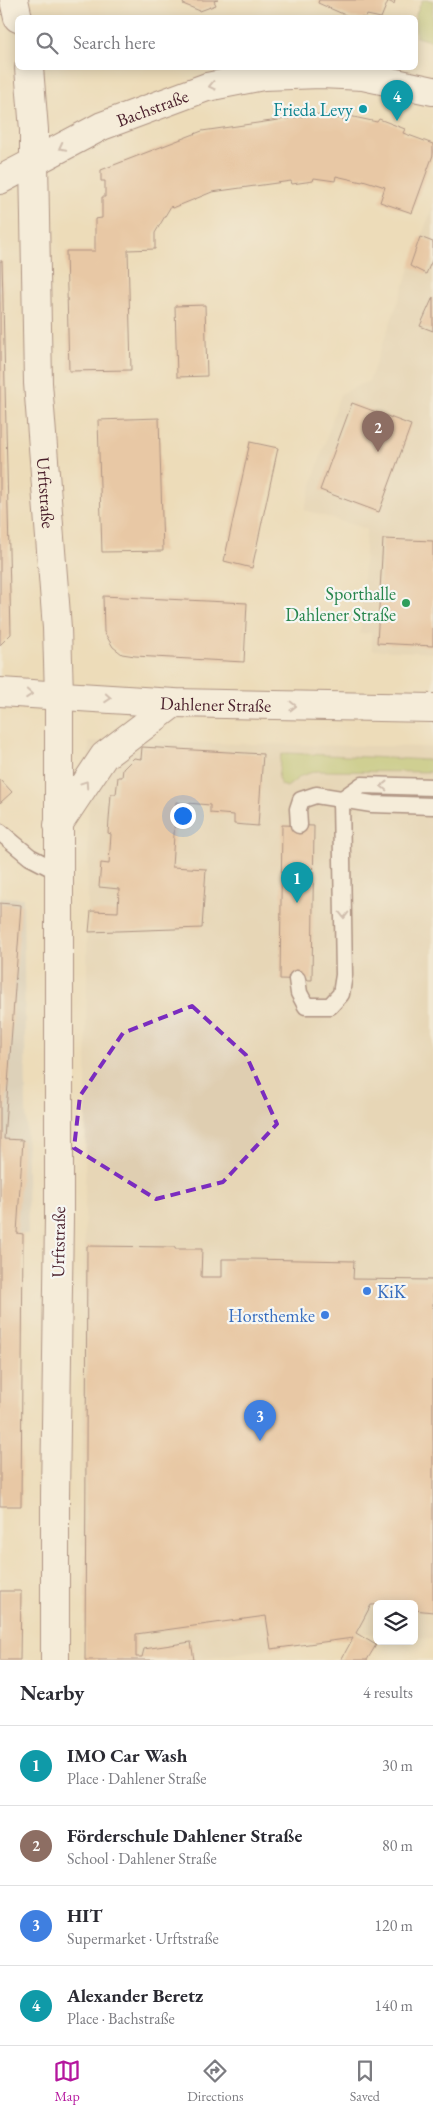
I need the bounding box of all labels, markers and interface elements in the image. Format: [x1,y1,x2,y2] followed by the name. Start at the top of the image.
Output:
[15,15,418,70] search box
[33,29,61,57] icon: search
[73,30,155,55] text: Search here
[208,80,217,91] one-way arrow
[381,80,413,121] pin: 4
[113,83,191,131] street label: Bachstraße
[273,98,353,121] place label: Frieda Levy
[357,103,369,115] marker: Frieda Levy
[58,141,67,151] one-way arrow
[362,411,394,452] pin: 2
[32,456,61,529] street label: Urftstraße
[285,582,396,626] place label: Sporthalle Dahlener Straße
[400,597,412,609] marker: Sporthalle Dahlener Straße
[26,688,34,699] one-way arrow
[159,691,271,716] street label: Dahlener Straße
[104,693,112,704] one-way arrow
[289,700,297,711] one-way arrow
[79,780,88,790] one-way arrow
[380,781,388,791] one-way arrow
[170,803,196,829] your location
[281,862,313,903] pin: 1
[338,911,349,919] one-way arrow
[46,1206,70,1278] street label: Urftstraße
[377,1280,407,1303] place label: KiK
[361,1285,373,1297] marker: KiK
[228,1304,315,1327] place label: Horsthemke
[319,1309,331,1321] marker: Horsthemke
[244,1400,276,1441] pin: 3
[373,1600,418,1645] map controls
[373,1600,418,1645] button: layers
[20,1679,84,1706] text: Nearby
[363,1682,413,1703] text: 4 results
[67,1743,187,1768] text: IMO Car Wash
[32,1755,40,1776] text: 1
[382,1755,413,1776] text: 30 m
[67,1768,207,1789] text: Place · Dahlener Straße
[67,1823,302,1848] text: Förderschule Dahlener Straße
[32,1835,40,1856] text: 2
[382,1835,413,1856] text: 80 m
[67,1848,217,1869] text: School · Dahlener Straße
[67,1903,102,1928] text: HIT
[32,1915,40,1936] text: 3
[374,1915,413,1936] text: 120 m
[67,1928,219,1949] text: Supermarket · Urftstraße
[67,1983,203,2008] text: Alexander Beretz
[32,1995,40,2016] text: 4
[374,1995,413,2016] text: 140 m
[67,2008,175,2029] text: Place · Bachstraße
[53,2057,81,2105] tab: Map
[187,2057,244,2105] tab: Directions
[350,2057,380,2105] tab: Saved

